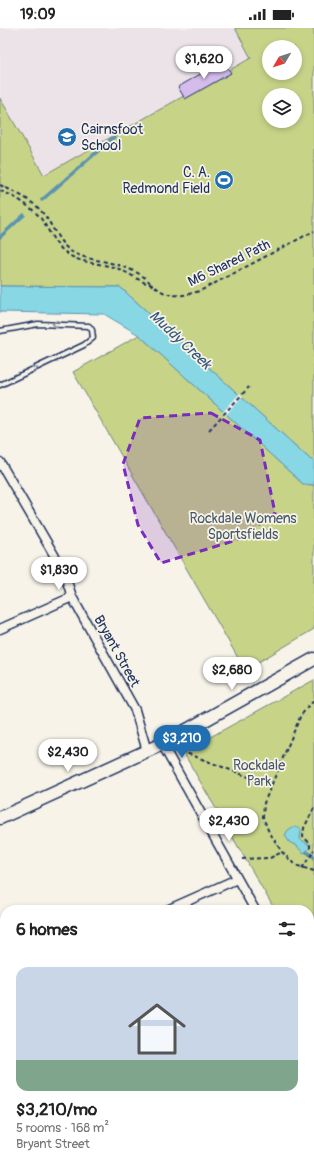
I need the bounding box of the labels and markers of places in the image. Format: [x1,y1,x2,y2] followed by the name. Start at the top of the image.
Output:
[171,46,237,80] pin: $1,620
[81,121,143,154] place label: Cairnsfoot School
[56,126,78,148] school or university icon: Cairnsfoot School
[122,164,210,197] place label: C. A. Redmond Field
[213,169,235,191] sports icon: C. A. Redmond Field
[26,557,92,591] pin: $1,830
[199,657,265,691] pin: $2,680
[149,725,215,759] pin: $3,210
[35,739,101,773] pin: $2,430
[196,808,262,842] pin: $2,430

